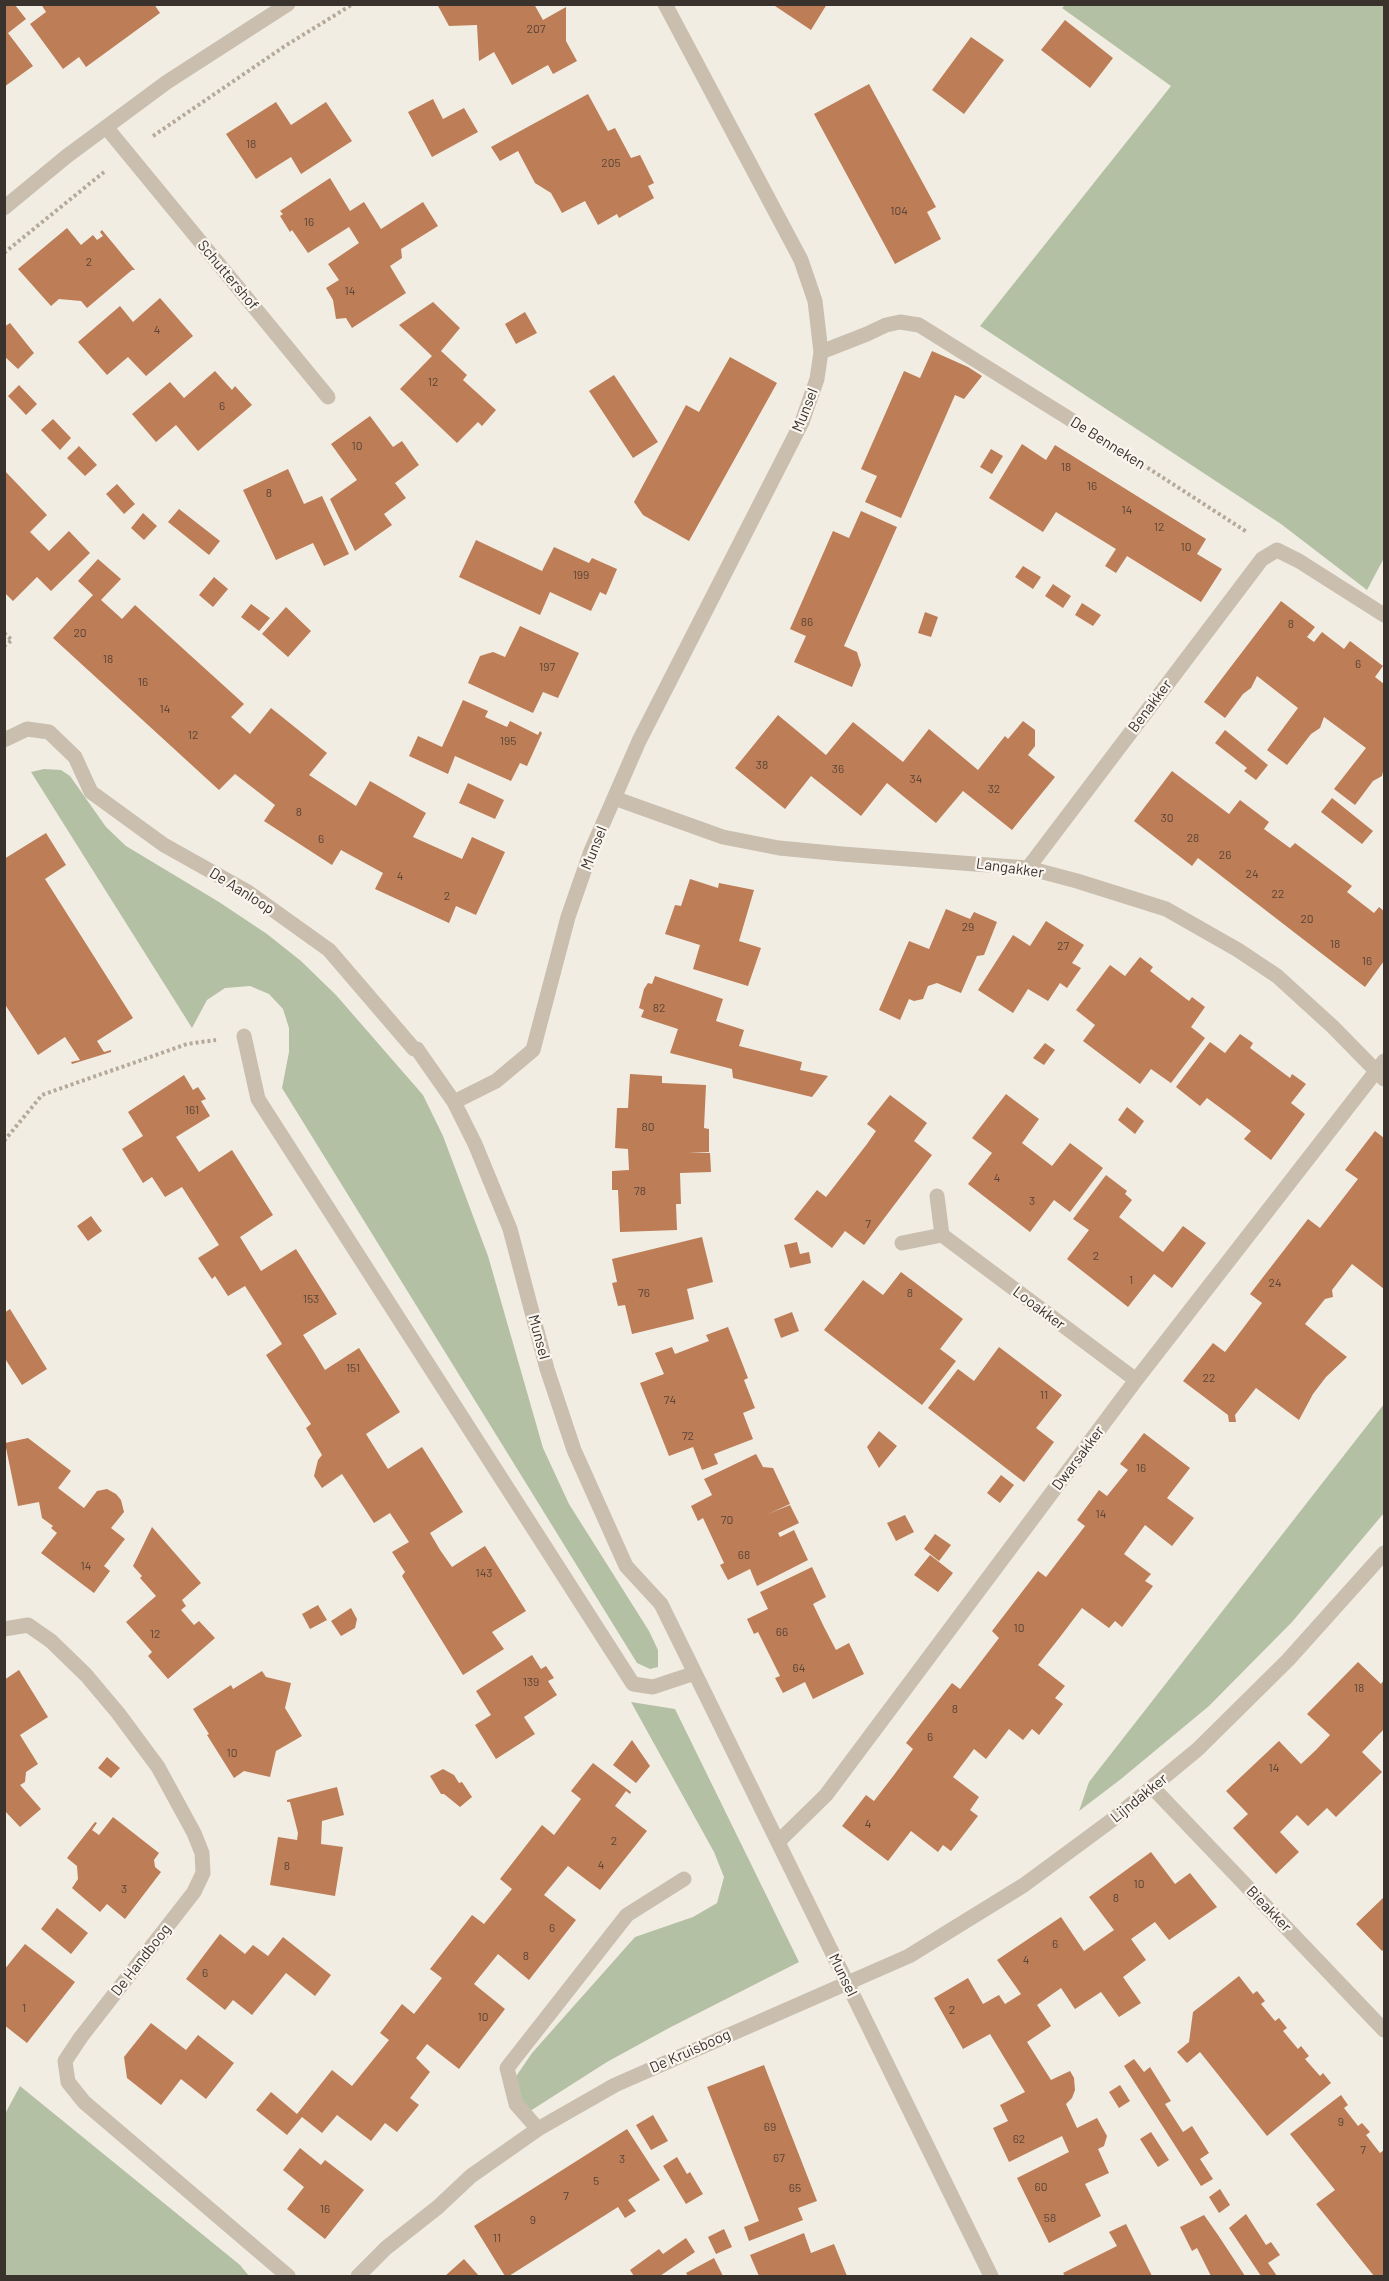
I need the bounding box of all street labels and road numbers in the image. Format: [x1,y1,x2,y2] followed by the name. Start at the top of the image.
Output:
[194,237,262,313] street label: Schuttershof
[788,386,822,434] street label: Munsel
[1067,413,1149,473] street label: De Benneken
[1124,676,1176,736] street label: Benakker
[577,824,611,872] street label: Munsel
[975,854,1045,882] street label: Langakker
[206,864,278,918] street label: De Aanloop
[1009,1283,1069,1333] street label: Looakker
[524,1313,554,1361] street label: Munsel
[1048,1422,1108,1494] street label: Dwarsakker
[1107,1770,1171,1826] street label: Lijndakker
[1243,1882,1295,1936] street label: Bieakker
[107,1920,175,2000] street label: De Handboog
[825,1951,861,1999] street label: Munsel
[647,2025,733,2077] street label: De Kruisboog

